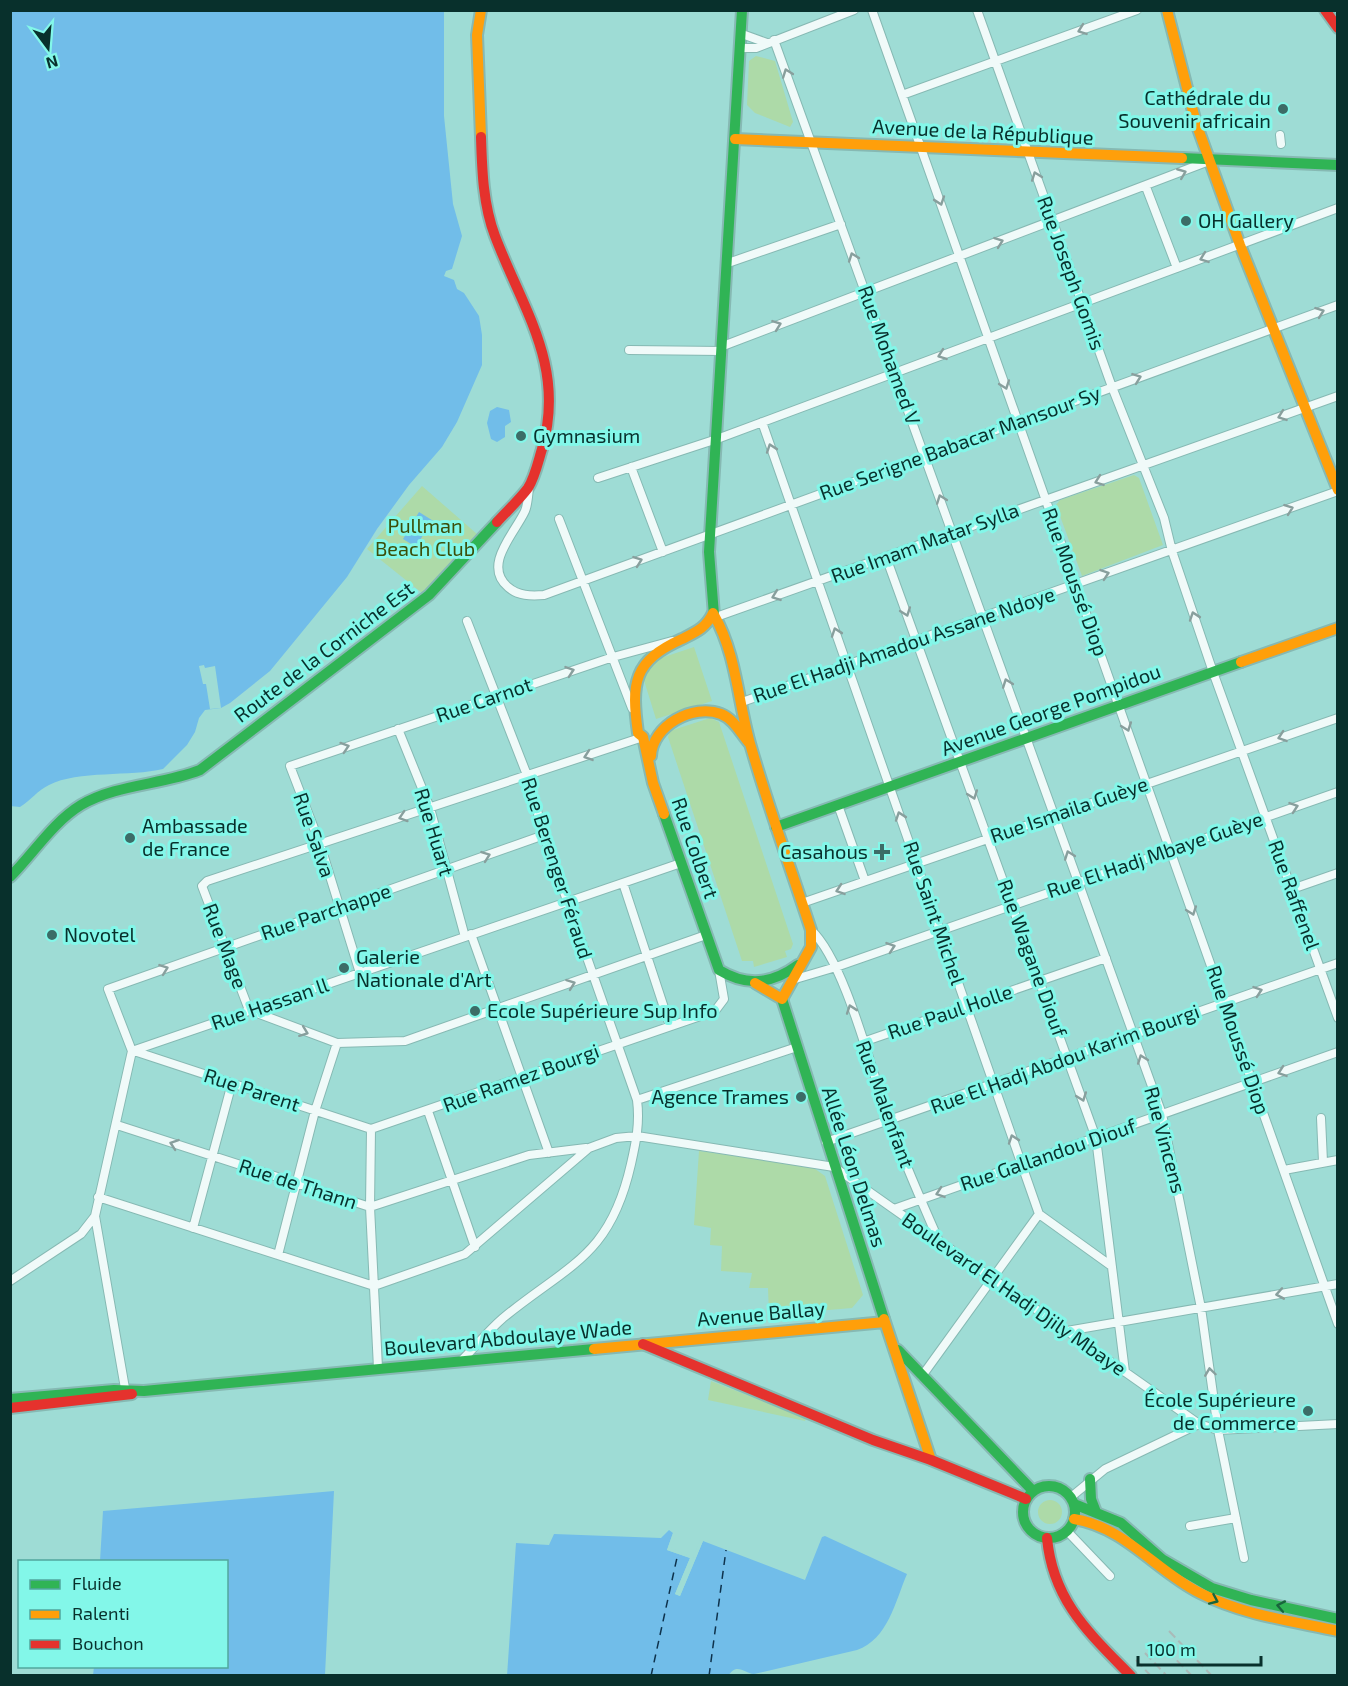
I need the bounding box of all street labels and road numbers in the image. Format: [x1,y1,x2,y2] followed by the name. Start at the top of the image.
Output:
[872,113,1094,149] street label: Avenue de la République
[1033,192,1111,353] street label: Rue Joseph Gomis
[854,282,926,428] street label: Rue Mohamed V
[816,380,1104,504] street label: Rue Serigne Babacar Mansour Sy
[827,497,1022,587] street label: Rue Imam Matar Sylla
[1038,504,1114,659] street label: Rue Moussé Diop
[229,576,418,727] street label: Route de la Corniche Est
[750,581,1058,707] street label: Rue El Hadji Amadou Assane Ndoye
[938,658,1164,760] street label: Avenue George Pompidou
[433,671,535,727] street label: Rue Carnot
[987,771,1151,847] street label: Rue Ismaila Guèye
[517,774,599,961] street label: Rue Berenger Féraud
[410,785,460,879] street label: Rue Huart
[289,789,341,880] street label: Rue Salva
[667,794,725,902] street label: Rue Colbert
[1044,806,1266,902] street label: Rue El Hadj Mbaye Guèye
[1264,836,1326,953] street label: Rue Raffenel
[899,838,971,988] street label: Rue Saint Michel
[993,876,1073,1040] street label: Rue Wagane Diouf
[258,878,394,944] street label: Rue Parchappe
[199,900,253,992] street label: Rue Mage
[1202,962,1276,1117] street label: Rue Moussé Diop
[208,972,332,1034] street label: Rue Hassan ll
[884,978,1015,1044] street label: Rue Paul Holle
[927,998,1202,1118] street label: Rue El Hadj Abdou Karim Bourgi
[852,1037,920,1171] street label: Rue Malenfant
[439,1038,602,1116] street label: Rue Ramez Bourgi
[201,1062,304,1116] street label: Rue Parent
[818,1083,892,1250] street label: Allée Léon Delmas
[1140,1084,1192,1196] street label: Rue Vincens
[957,1113,1139,1195] street label: Rue Gallandou Diouf
[236,1153,360,1213] street label: Rue de Thann
[898,1207,1131,1380] street label: Boulevard El Hadj Djily Mbaye
[696,1295,826,1331] street label: Avenue Ballay
[383,1314,633,1360] street label: Boulevard Abdoulaye Wade

